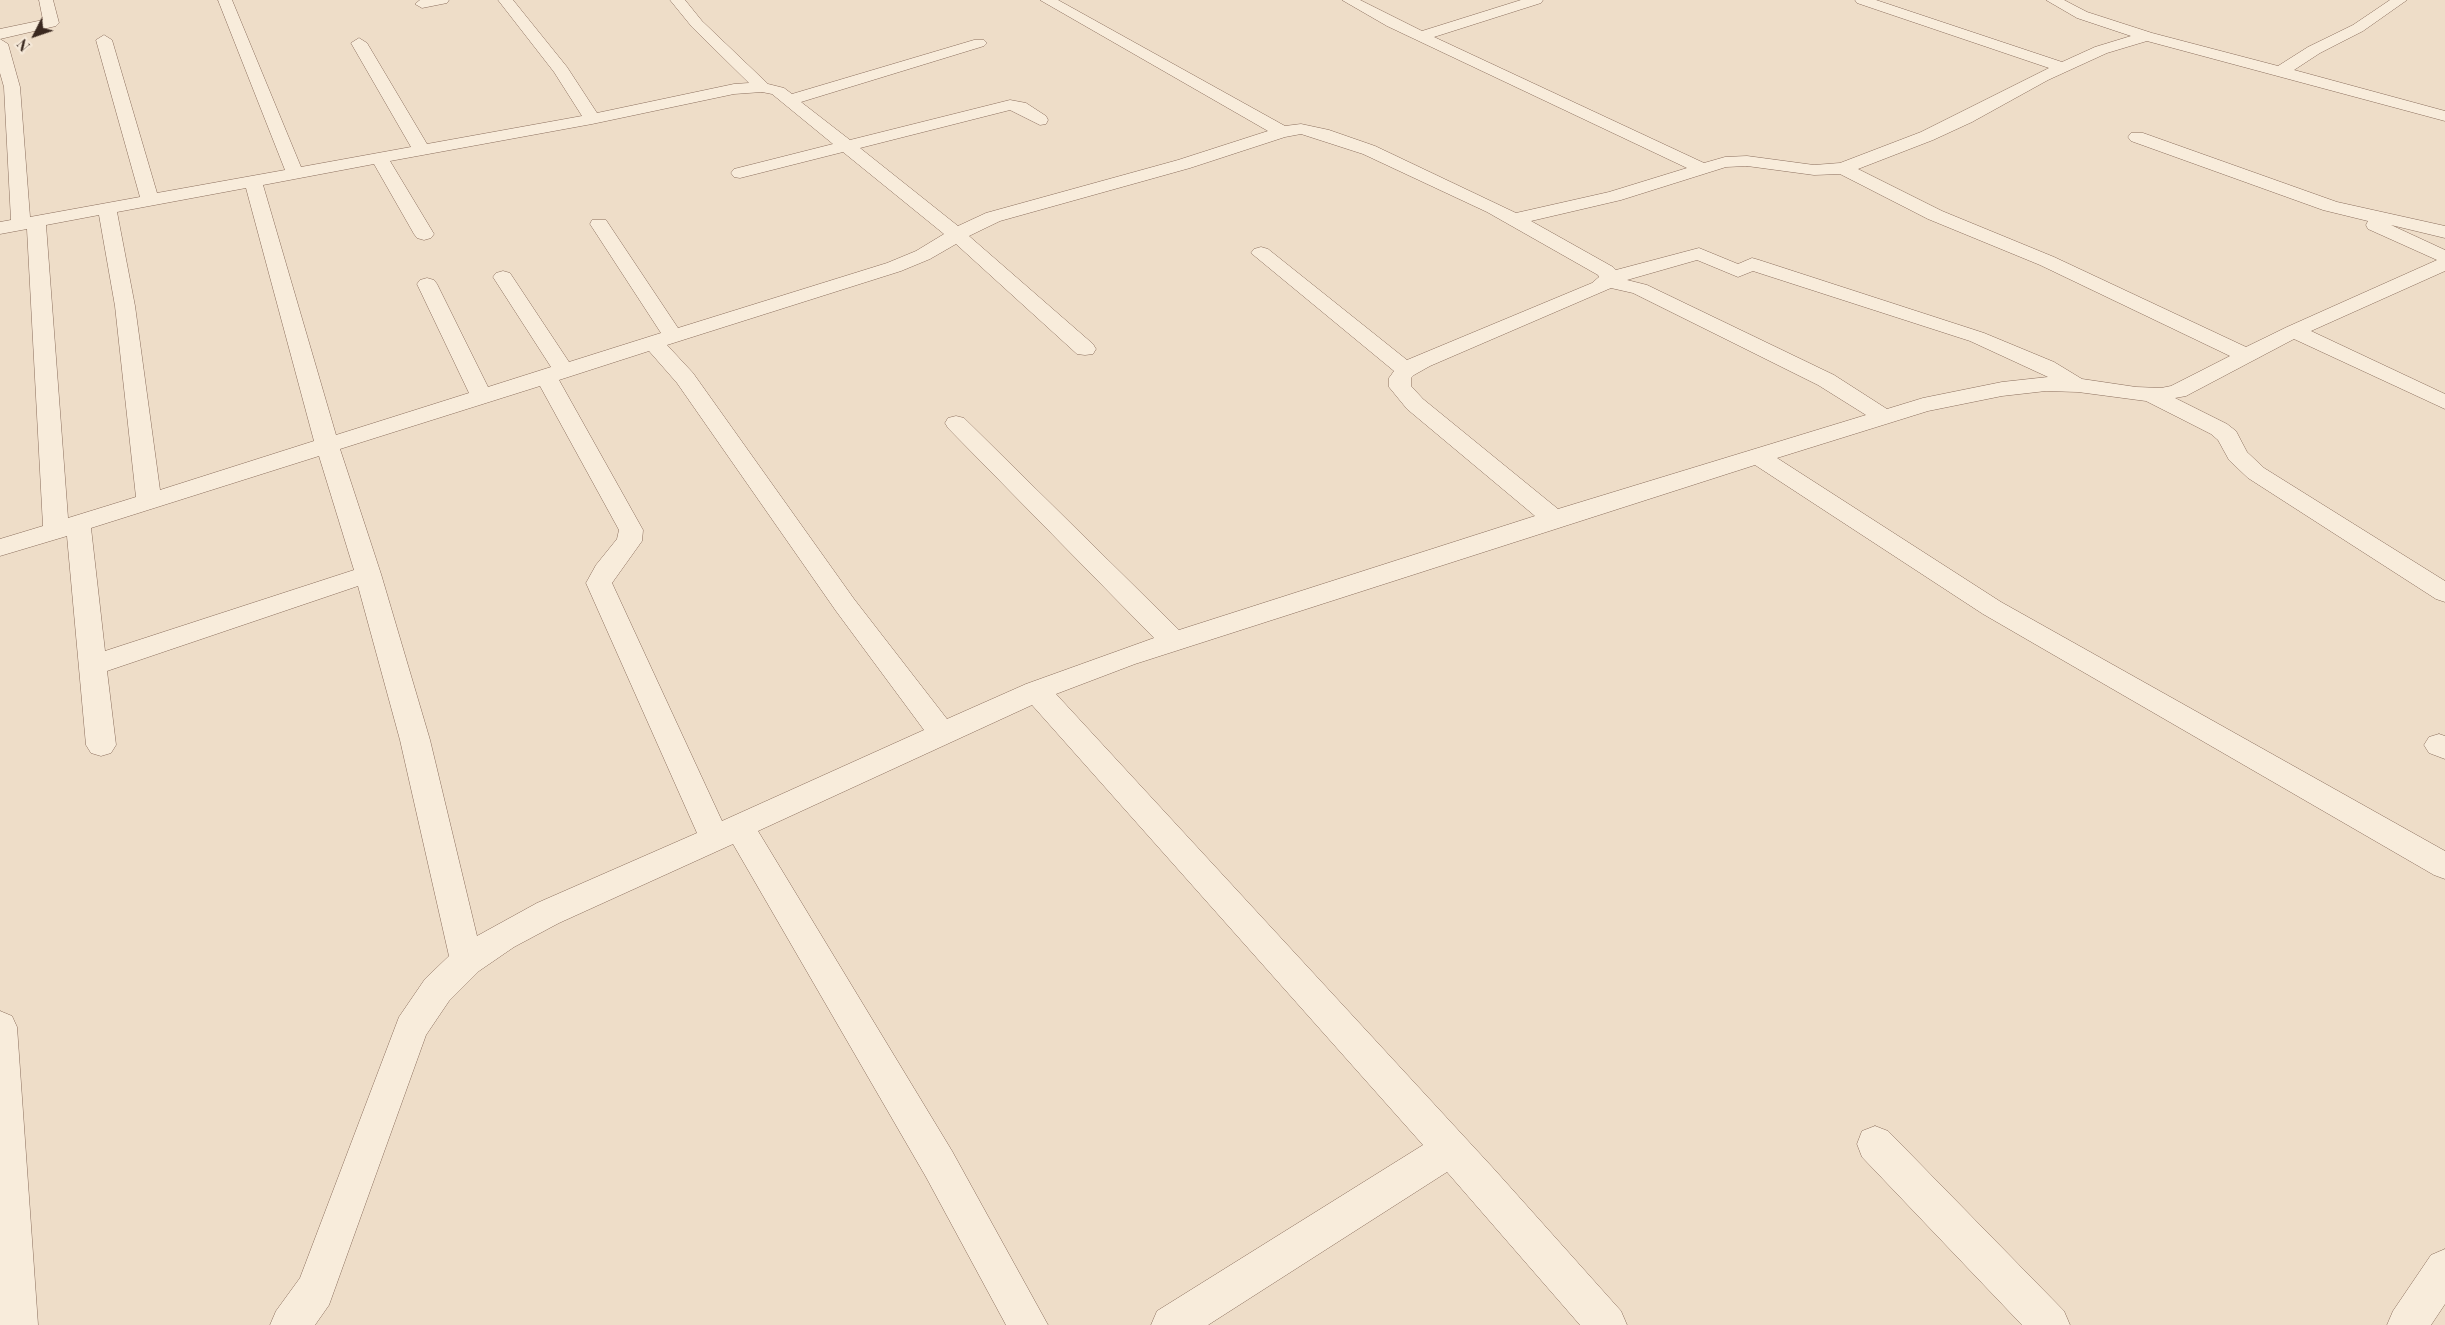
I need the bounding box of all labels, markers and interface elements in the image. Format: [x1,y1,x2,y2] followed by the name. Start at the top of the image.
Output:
[10,10,60,60] north arrow
[13,35,34,55] text: N

